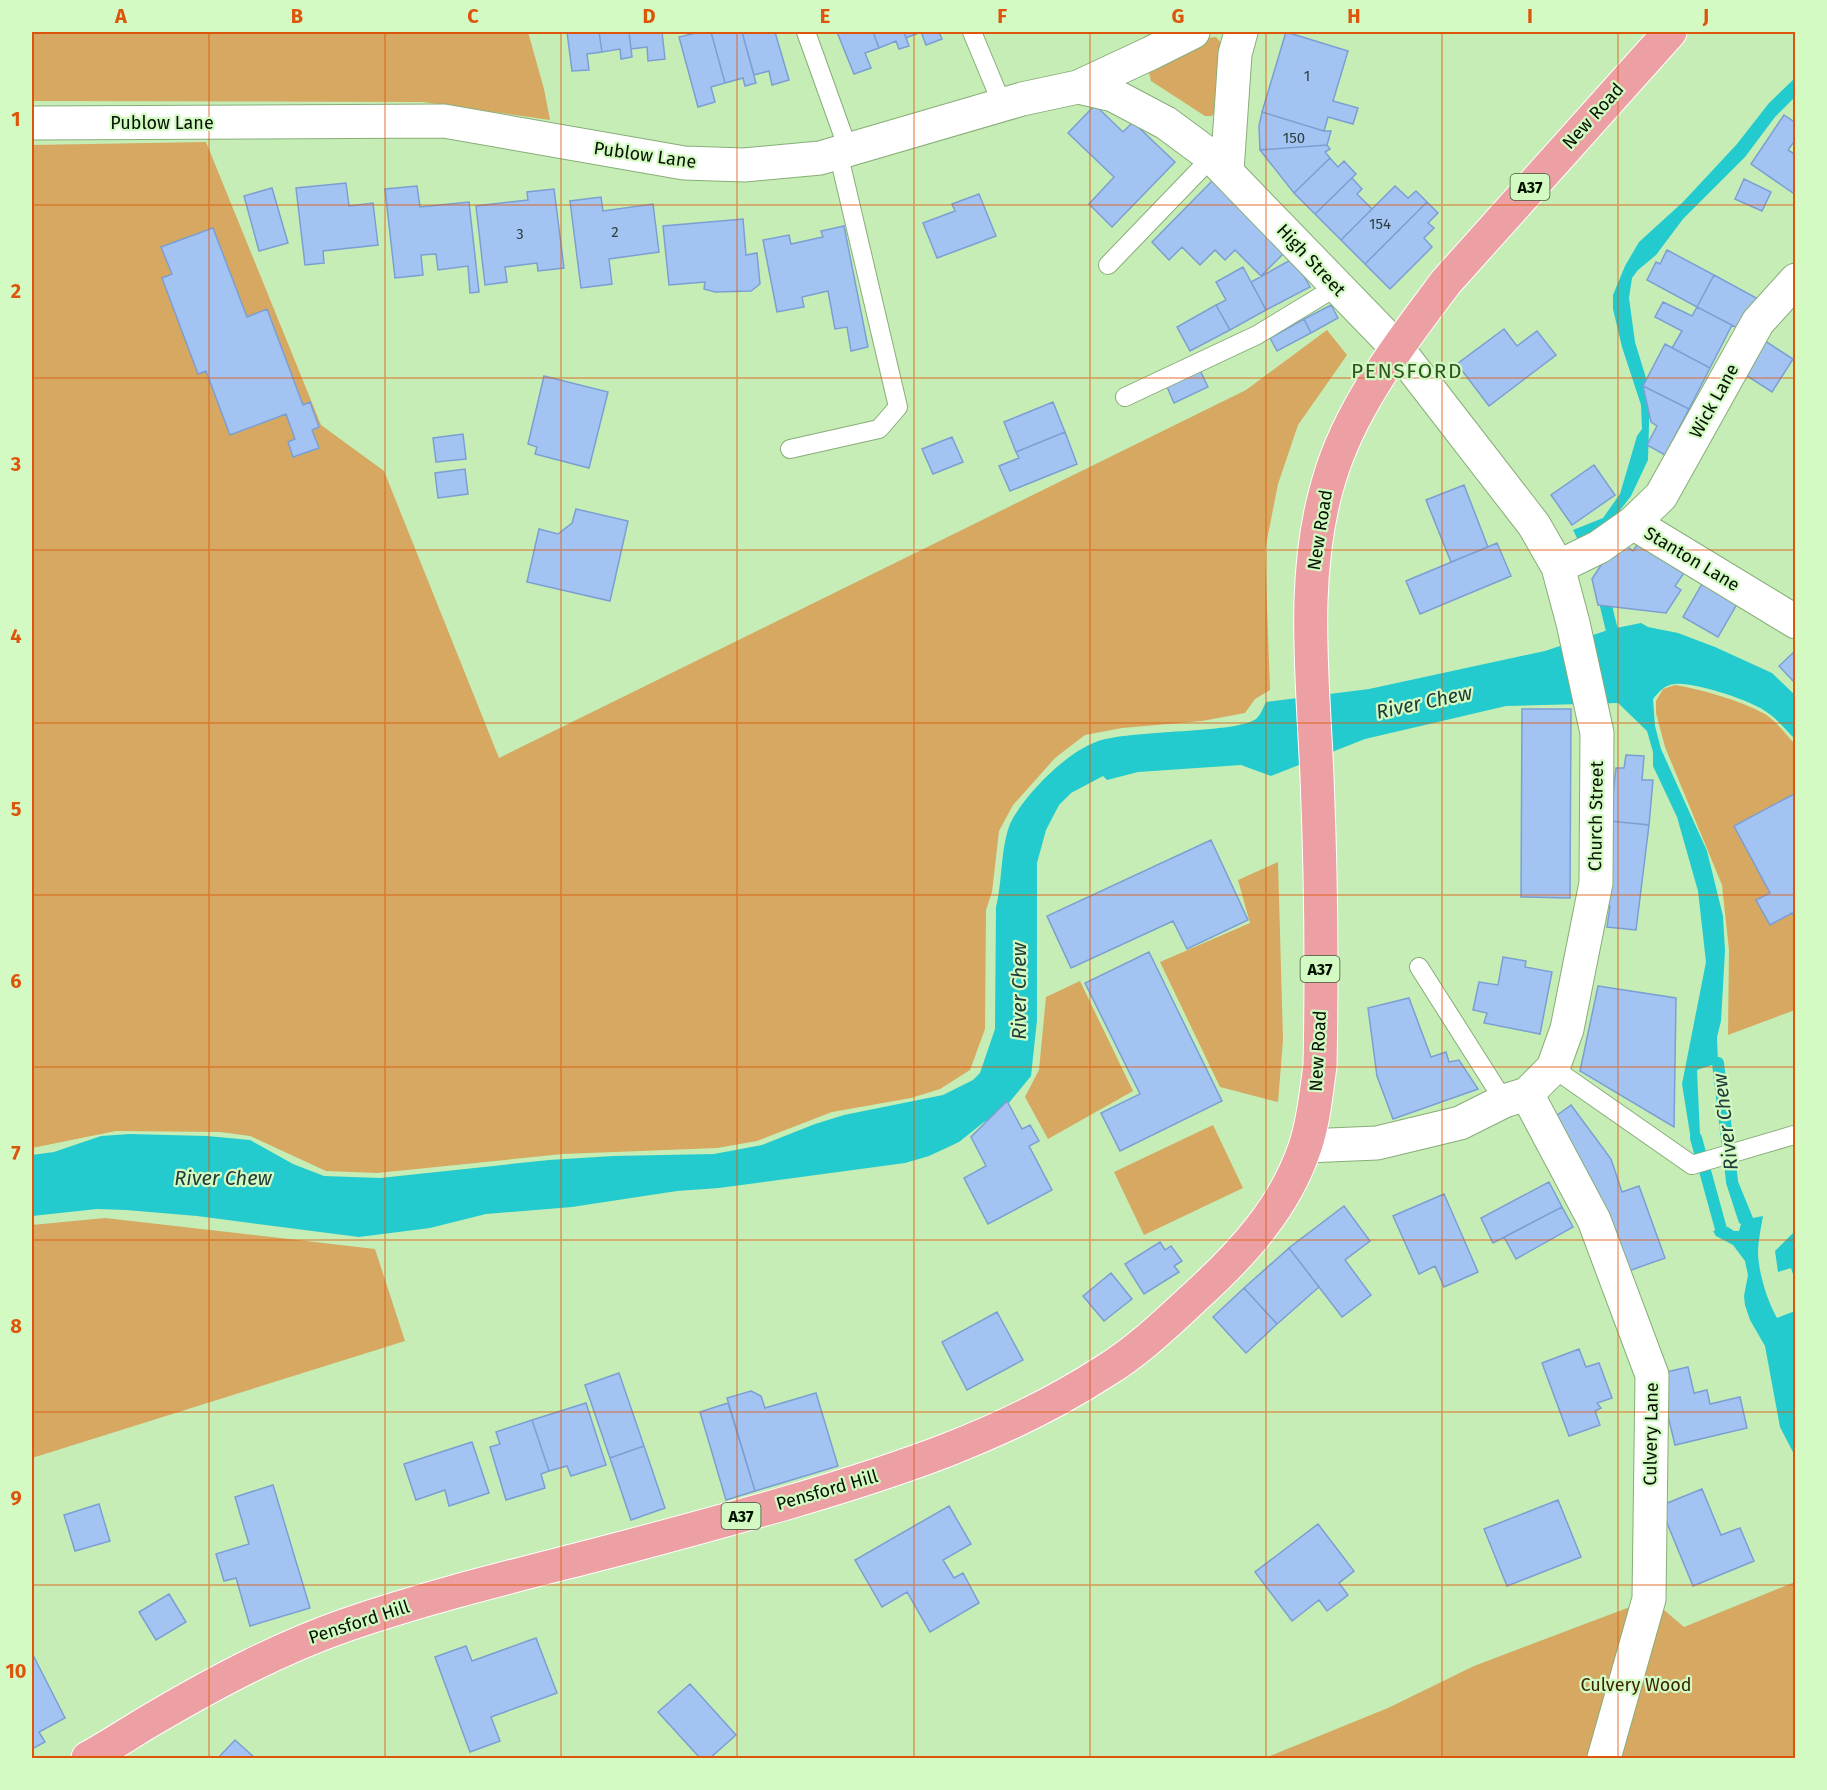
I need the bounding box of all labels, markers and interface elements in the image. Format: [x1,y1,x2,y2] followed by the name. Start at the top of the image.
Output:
[114,4,128,28] text: A
[291,4,303,28] text: B
[467,4,479,28] text: C
[642,4,656,28] text: D
[820,4,830,28] text: E
[997,4,1007,28] text: F
[1172,4,1184,28] text: G
[1347,4,1361,28] text: H
[1527,4,1533,28] text: I
[1702,4,1709,28] text: J
[1304,67,1310,85] house number: 1
[1558,78,1628,154] street label: New Road
[11,107,21,131] text: 1
[110,112,214,134] street label: Publow Lane
[1283,129,1305,147] house number: 150
[592,137,698,173] street label: Publow Lane
[1510,174,1550,200] road number: A37
[1369,215,1391,233] house number: 154
[1272,219,1350,301] street label: High Street
[611,223,619,241] house number: 2
[516,225,524,243] house number: 3
[11,279,21,303] text: 2
[1351,358,1463,384] district label: PENSFORD
[1685,360,1743,442] street label: Wick Lane
[10,452,21,476] text: 3
[1303,488,1337,572] street label: New Road
[1640,522,1744,596] street label: Stanton Lane
[10,624,22,648] text: 4
[1374,680,1475,724] water label: River Chew
[1584,760,1608,871] street label: Church Street
[11,797,22,821] text: 5
[1007,942,1031,1040] water label: River Chew
[1300,956,1340,982] road number: A37
[10,969,22,993] text: 6
[1305,1010,1331,1092] street label: New Road
[1707,1071,1743,1172] water label: River Chew
[11,1141,21,1165] text: 7
[174,1166,272,1190] water label: River Chew
[10,1314,22,1338] text: 8
[1639,1382,1663,1486] street label: Culvery Lane
[774,1465,880,1515] street label: Pensford Hill
[10,1486,22,1510] text: 9
[722,1503,760,1529] road number: A37
[306,1595,412,1649] street label: Pensford Hill
[6,1659,26,1683] text: 10
[1581,1674,1692,1696] park label: Culvery Wood

